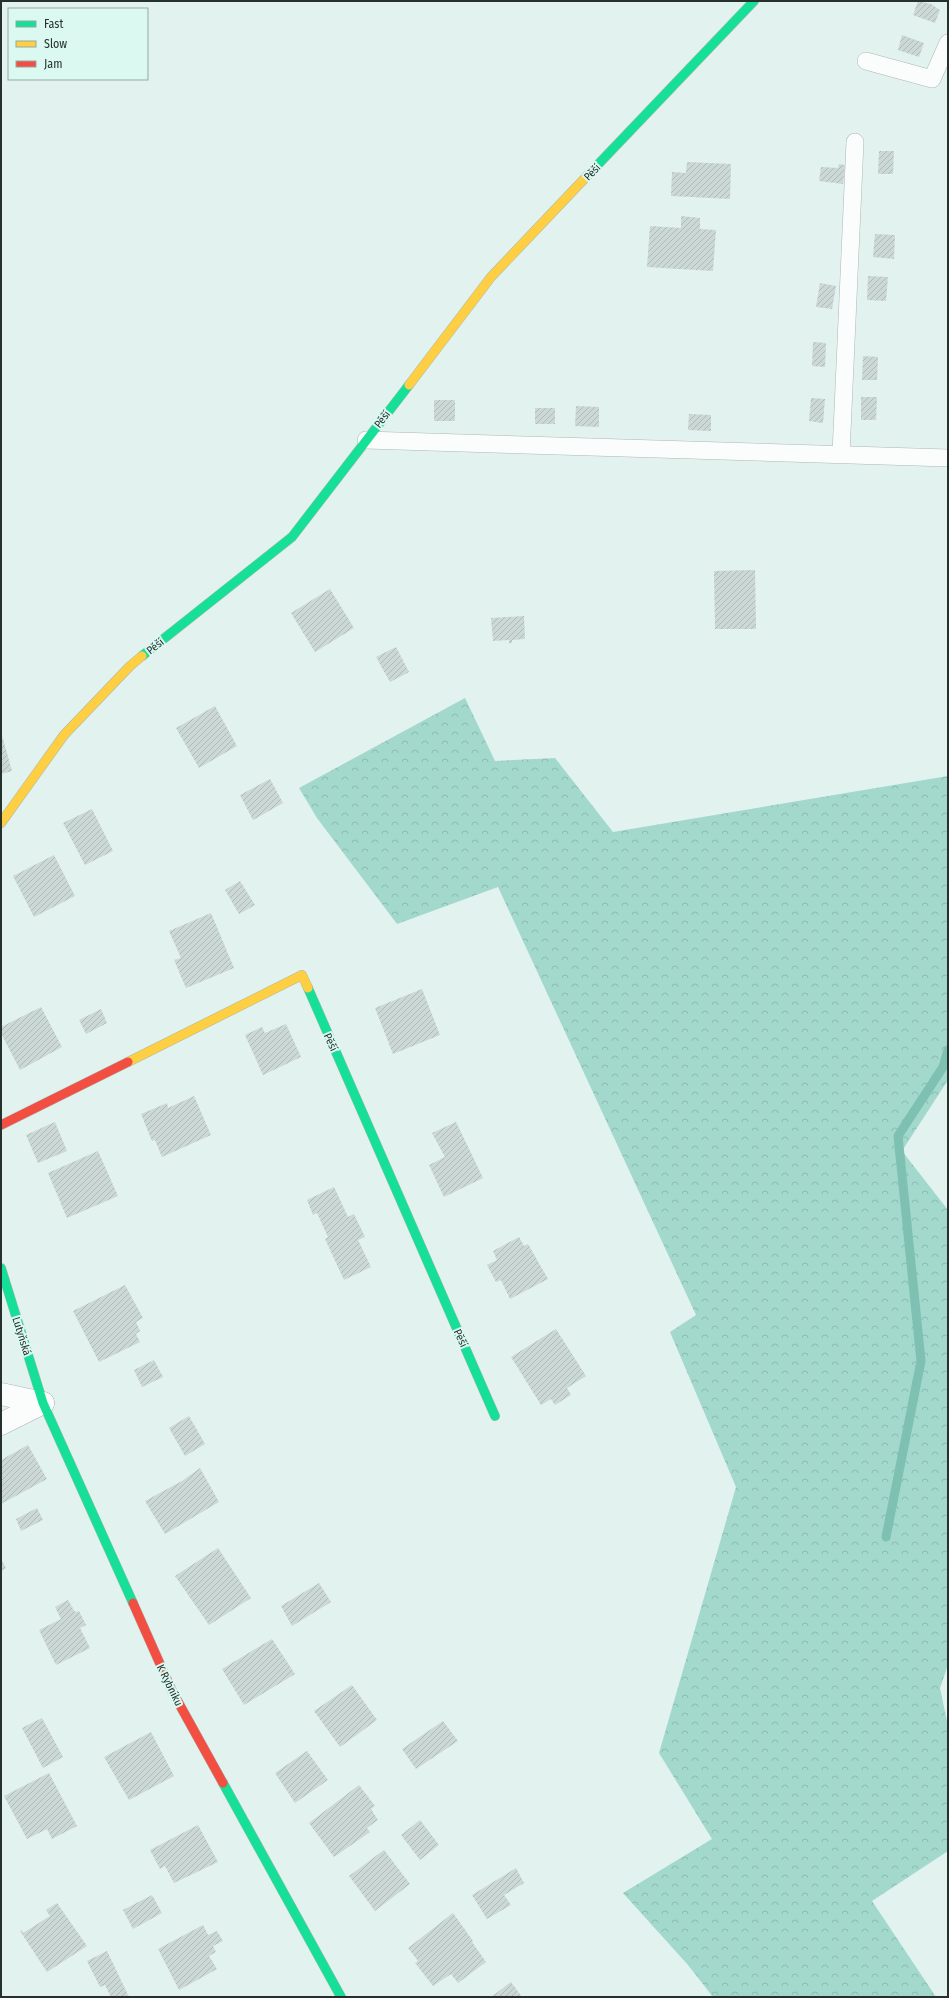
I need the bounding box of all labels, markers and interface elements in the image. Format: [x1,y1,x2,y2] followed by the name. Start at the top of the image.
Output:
[8,8,148,80] legend
[44,17,63,31] text: Fast
[44,37,67,51] text: Slow
[44,57,62,71] text: Jam
[581,161,604,183] street label: Pěší
[372,408,393,431] street label: Pěší
[144,635,167,657] street label: Pěší
[321,1031,340,1053] street label: Pěší
[9,1315,34,1357] street label: Lutyňská
[451,1327,470,1349] street label: Pěší
[154,1662,185,1708] street label: K Rybníku

